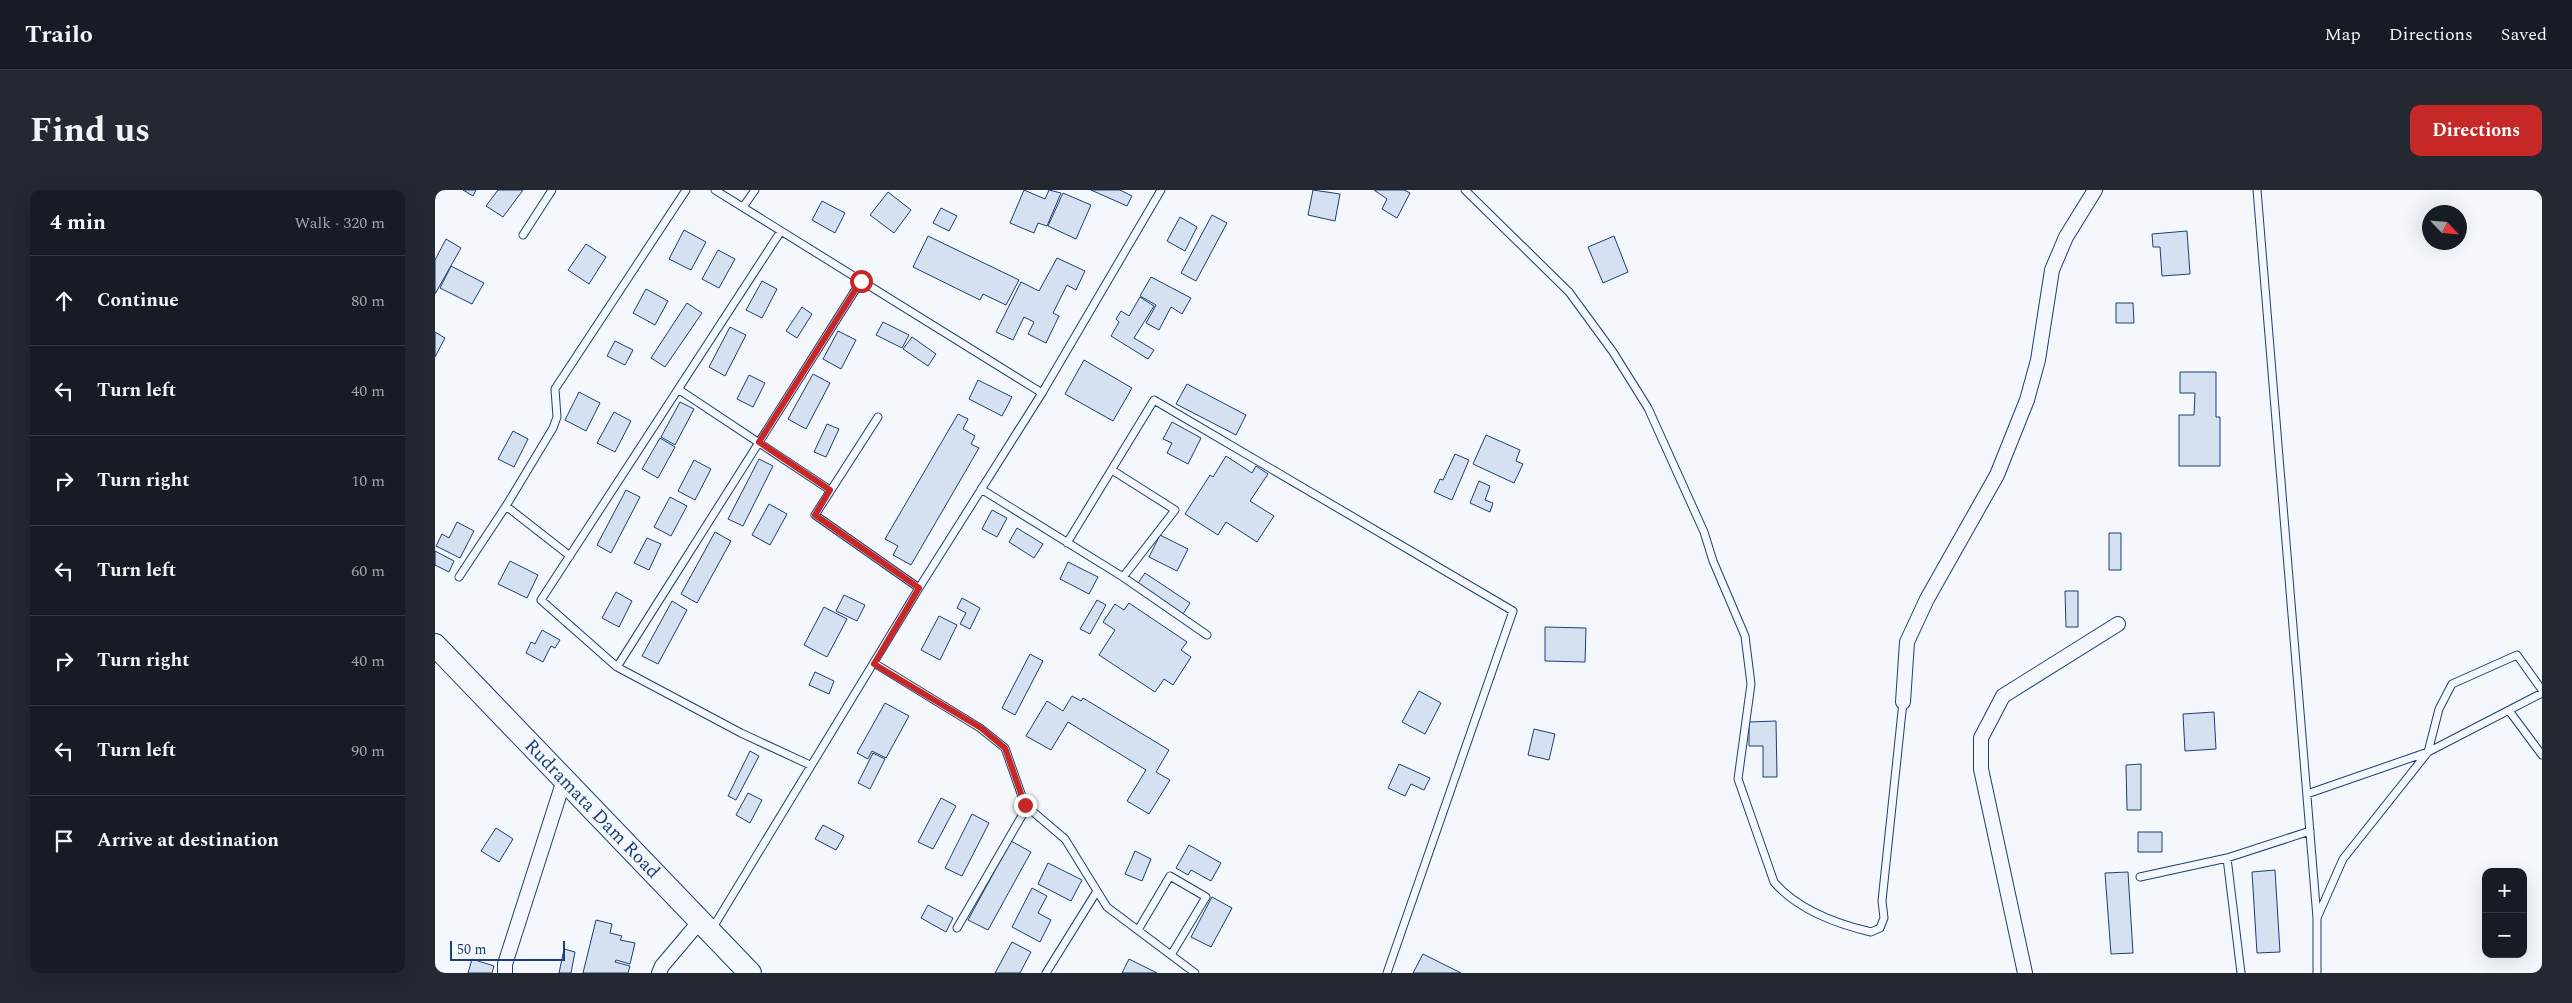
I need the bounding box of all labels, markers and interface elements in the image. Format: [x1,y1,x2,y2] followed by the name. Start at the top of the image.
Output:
[25,17,93,53] text: Trailo
[2325,21,2361,48] text: Map
[2389,21,2473,48] text: Directions
[2501,21,2547,48] text: Saved
[30,104,150,157] text: Find us
[2410,105,2542,156] button: Directions
[2422,205,2467,250] north arrow
[50,207,106,239] text: 4 min
[294,211,385,235] text: Walk · 320 m
[850,270,873,293] route start
[97,286,179,315] text: Continue
[50,287,78,315] icon: ahead
[351,289,385,313] text: 80 m
[97,376,176,405] text: Turn left
[50,377,78,405] icon: left
[351,379,385,403] text: 40 m
[97,466,190,495] text: Turn right
[50,467,78,495] icon: right
[351,469,385,493] text: 10 m
[97,556,176,585] text: Turn left
[50,557,78,585] icon: left
[351,559,385,583] text: 60 m
[97,646,190,675] text: Turn right
[50,647,78,675] icon: right
[351,649,385,673] text: 40 m
[517,732,667,886] street label: Rudramata Dam Road
[97,736,176,765] text: Turn left
[50,737,78,765] icon: left
[351,739,385,763] text: 90 m
[1014,794,1037,817] route end
[97,826,279,855] text: Arrive at destination
[50,827,78,855] icon: arrive
[2482,868,2527,958] map controls
[2482,868,2527,913] button: +
[2482,913,2527,958] button: −
[450,938,565,961] scale bar
[457,939,487,960] text: 50 m

